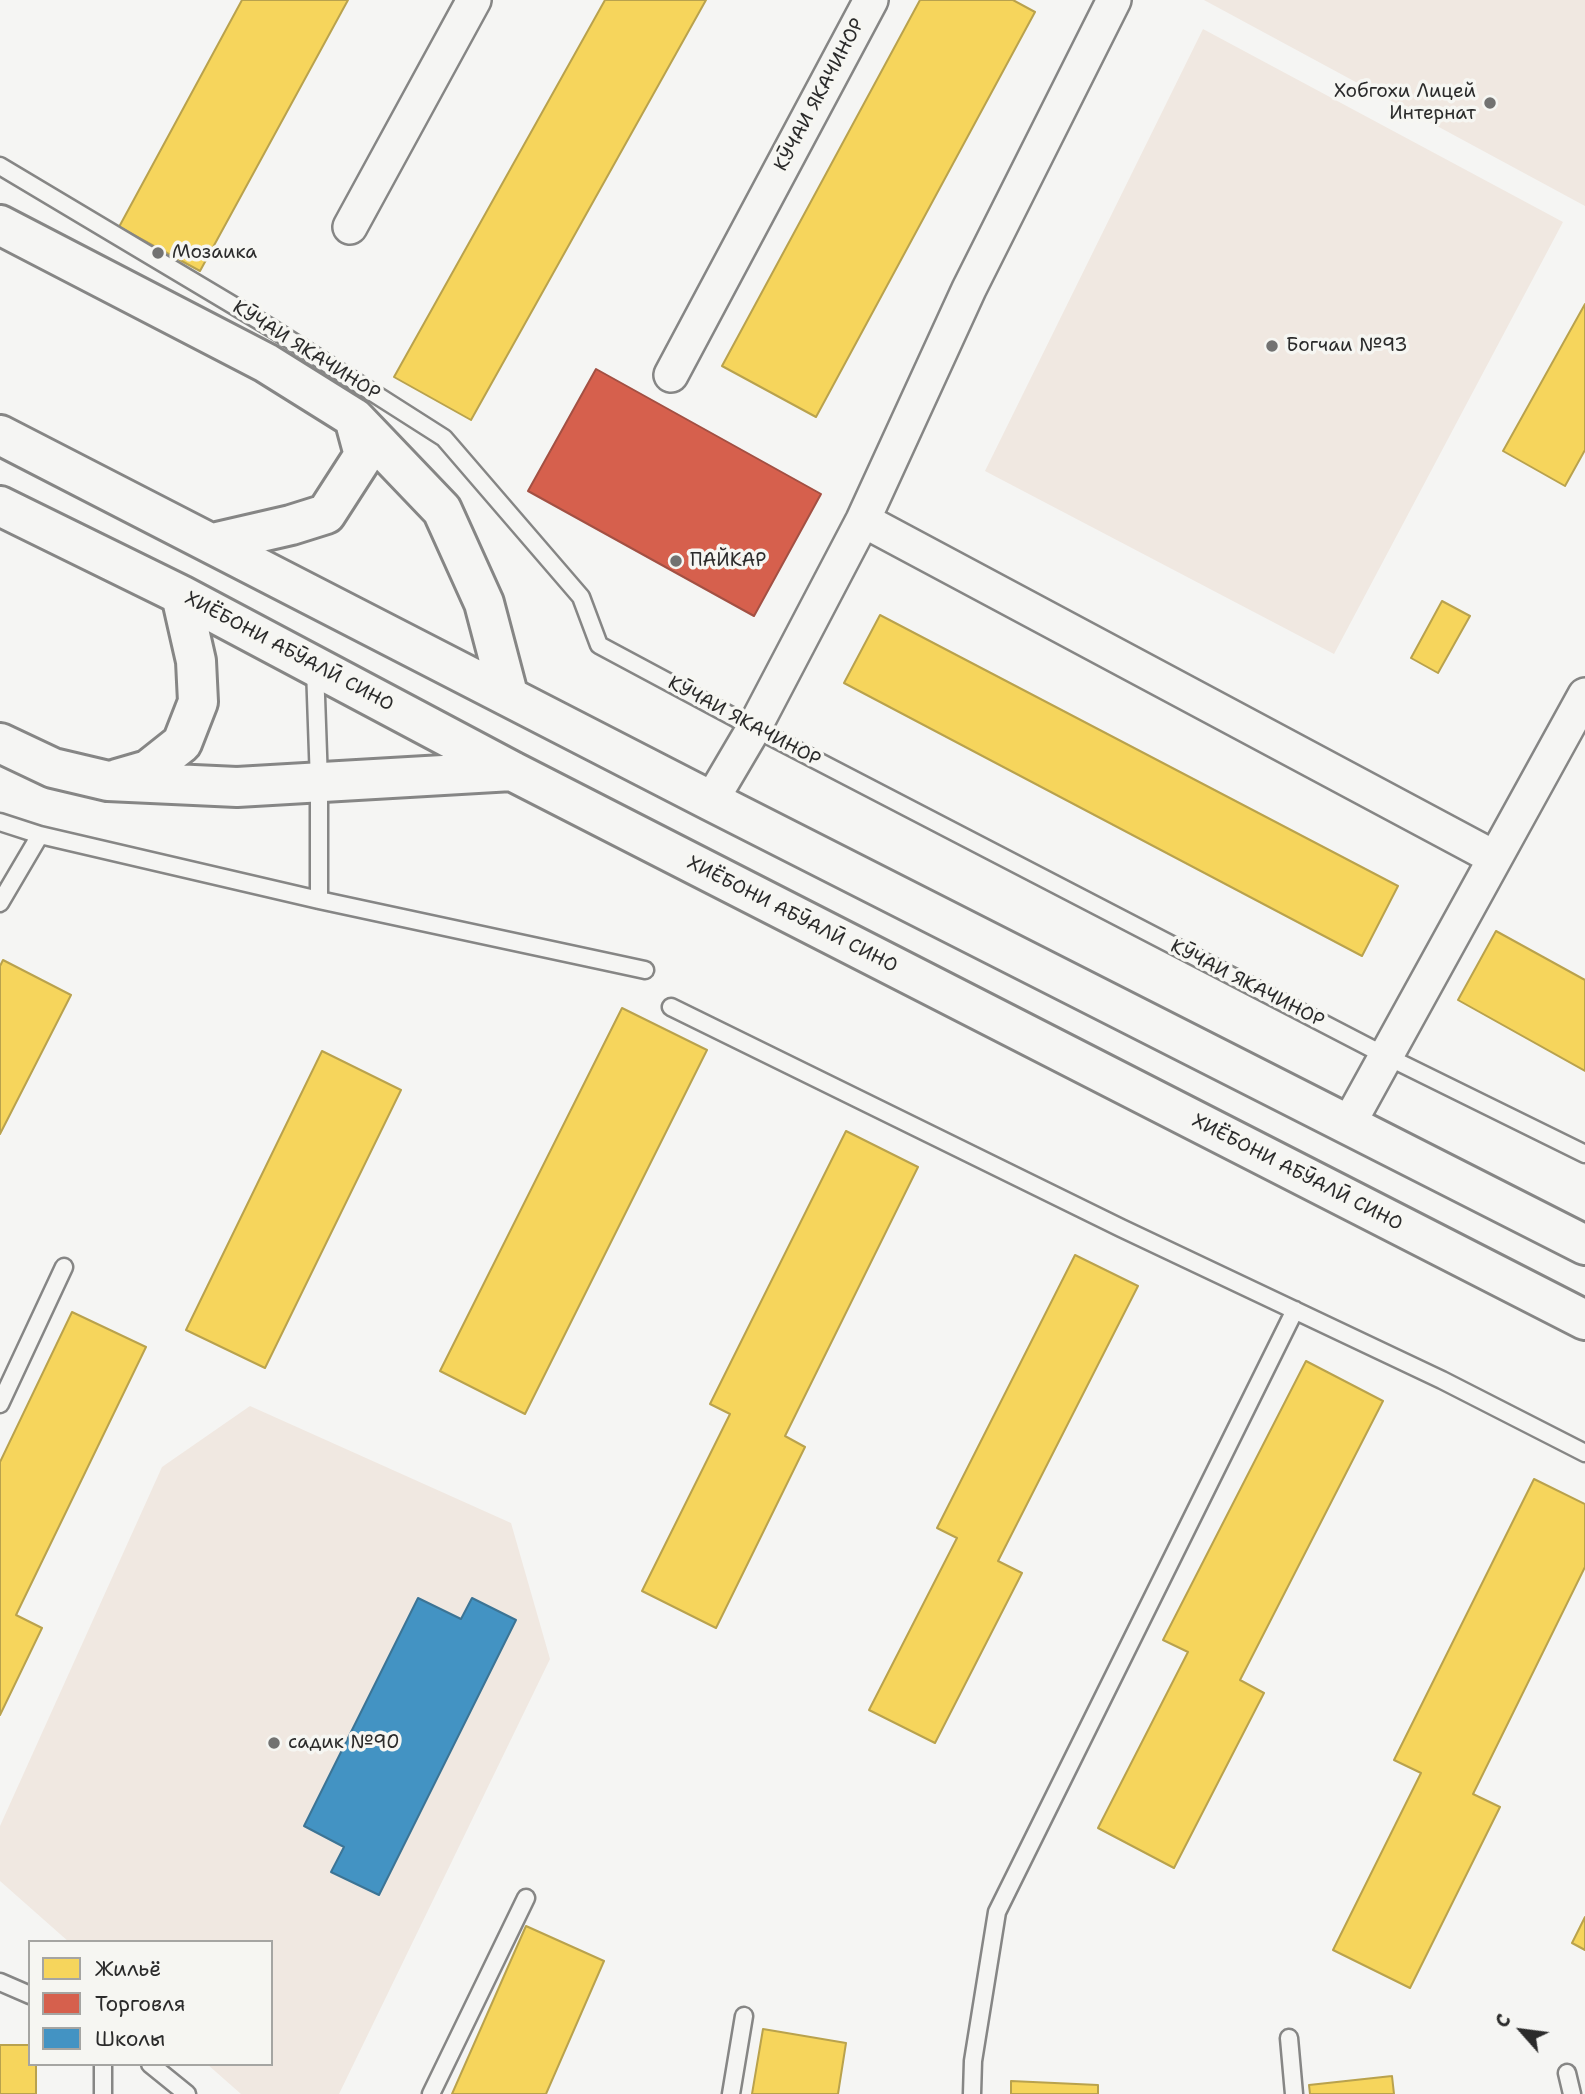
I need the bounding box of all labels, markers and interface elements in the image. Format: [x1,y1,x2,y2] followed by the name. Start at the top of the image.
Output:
[770,15,870,175] street label: КӮЧАИ ЯКАЧИНОР
[1334,81,1476,125] place label: Хобгохи Лицей Интернат
[1482,95,1498,111] marker: Хобгохи Лицей Интернат
[172,242,257,264] place label: Мозаика
[150,245,166,261] marker: Мозаика
[228,296,384,406] street label: КӮЧАИ ЯКАЧИНОР
[1286,335,1408,357] place label: Богчаи №93
[1264,338,1280,354] marker: Богчаи №93
[690,550,766,572] place label: ПАЙКАР
[668,553,684,569] marker: ПАЙКАР
[181,587,397,717] street label: ХИЁБОНИ АБӮАЛӢ СИНО
[664,672,824,772] street label: КӮЧАИ ЯКАЧИНОР
[683,852,901,978] street label: ХИЁБОНИ АБӮАЛӢ СИНО
[1166,935,1328,1033] street label: КӮЧАИ ЯКАЧИНОР
[1188,1110,1406,1236] street label: ХИЁБОНИ АБӮАЛӢ СИНО
[288,1732,399,1754] place label: садик №90
[266,1735,282,1751] marker: садик №90
[28,1940,273,2066] legend
[95,1955,161,1983] text: Жильё
[95,1990,185,2018] text: Торговля
[1487,1996,1557,2066] north arrow
[1489,2010,1517,2032] text: С
[95,2025,165,2053] text: Школы

